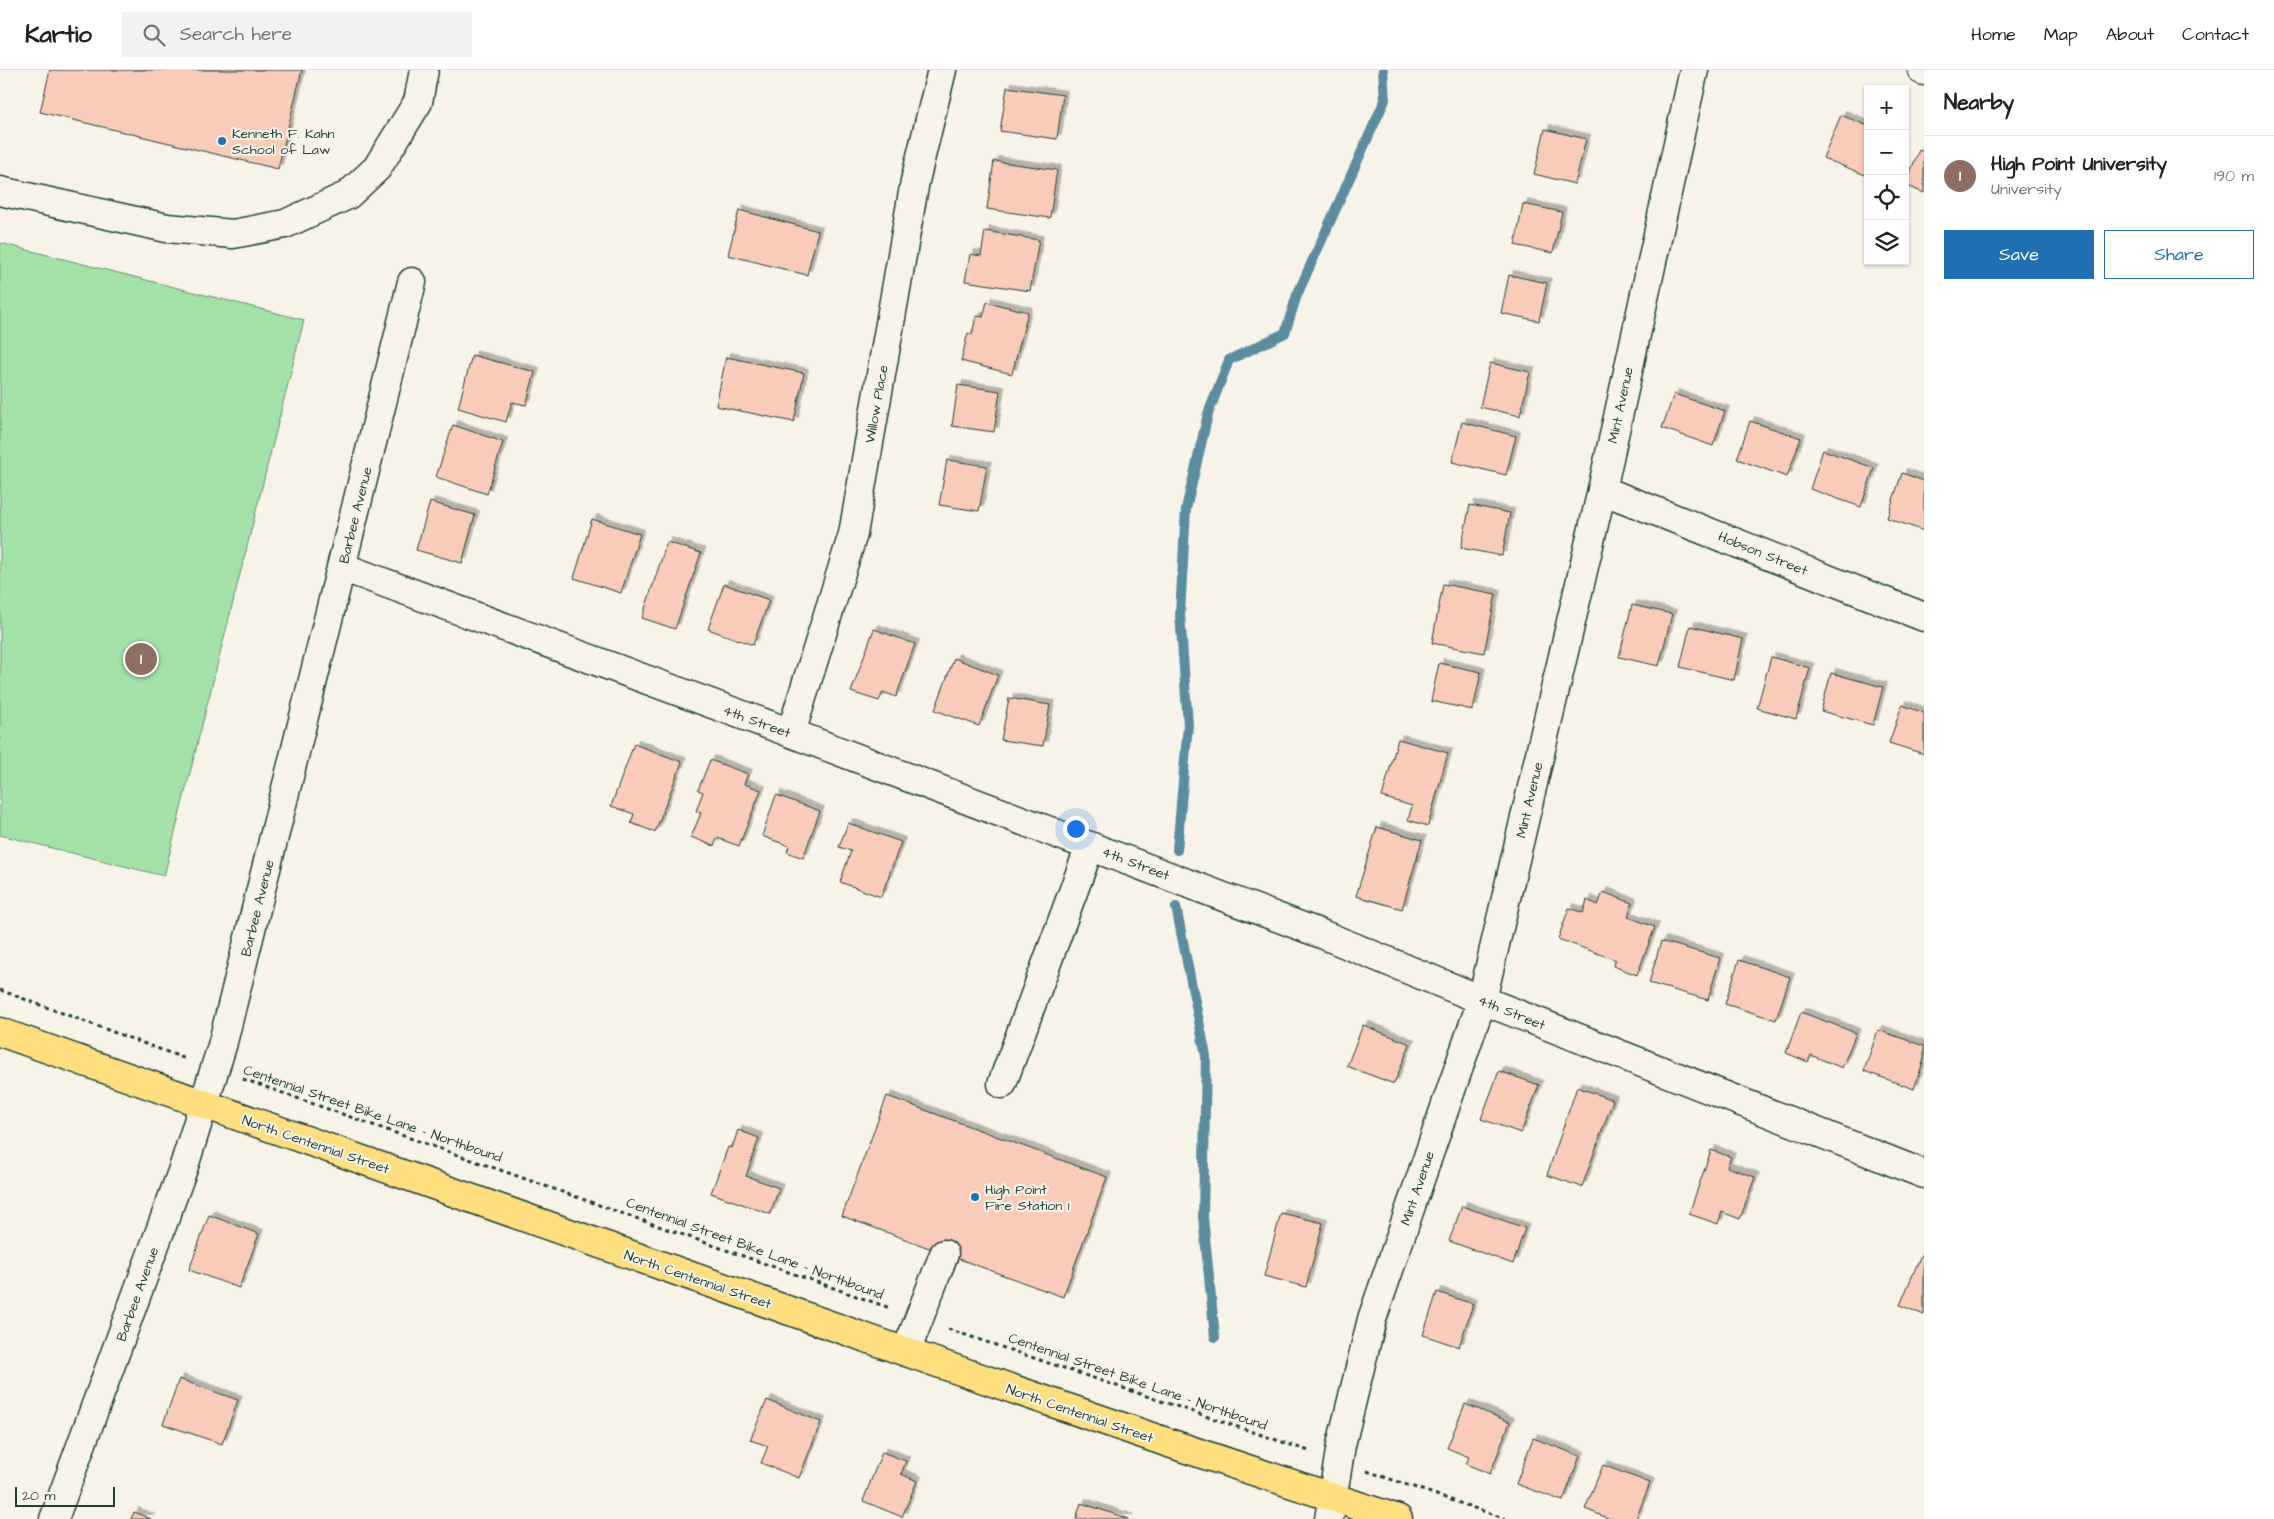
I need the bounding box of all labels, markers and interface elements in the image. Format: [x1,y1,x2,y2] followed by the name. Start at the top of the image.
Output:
[122,12,472,57] search box
[25,18,92,52] text: Kartio
[140,21,168,49] icon: search
[180,21,292,48] text: Search here
[1971,22,2016,47] text: Home
[2044,22,2078,47] text: Map
[2106,22,2154,47] text: About
[2182,22,2249,47] text: Contact
[1864,85,1909,265] map controls
[1864,85,1909,130] button: +
[1944,88,2014,117] text: Nearby
[232,124,335,160] place label: Kenneth F. Kahn School of Law
[1864,130,1909,175] button: −
[216,135,228,147] marker: Kenneth F. Kahn School of Law
[1991,151,2167,178] text: High Point University
[1959,165,1961,187] text: 1
[2214,165,2254,187] text: 190 m
[1864,175,1909,220] button: locate
[1991,178,2062,200] text: University
[1864,220,1909,265] button: layers
[1944,230,2094,279] button: Save
[2104,230,2254,279] button: Share
[860,363,894,445] street label: Willow Place
[1603,365,1639,445] street label: Mint Avenue
[334,464,378,566] street label: Barbee Avenue
[1715,527,1811,581] street label: Hobson Street
[125,640,157,678] pin: 1
[720,700,794,744] street label: 4th Street
[1512,760,1549,840] street label: Mint Avenue
[1063,816,1089,842] your location
[1099,842,1173,886] street label: 4th Street
[236,857,280,959] street label: Barbee Avenue
[1475,990,1549,1036] street label: 4th Street
[241,1060,505,1168] street label: Centennial Street Bike Lane - Northbound
[239,1110,392,1180] street label: North Centennial Street
[1396,1148,1440,1228] street label: Mint Avenue
[985,1180,1070,1216] place label: High Point Fire Station 1
[969,1191,981,1203] marker: High Point Fire Station 1
[623,1193,886,1305] street label: Centennial Street Bike Lane - Northbound
[112,1244,164,1344] street label: Barbee Avenue
[621,1245,774,1315] street label: North Centennial Street
[1006,1328,1270,1436] street label: Centennial Street Bike Lane - Northbound
[1003,1379,1156,1449] street label: North Centennial Street
[15,1484,115,1507] scale bar
[22,1486,55,1506] text: 20 m

